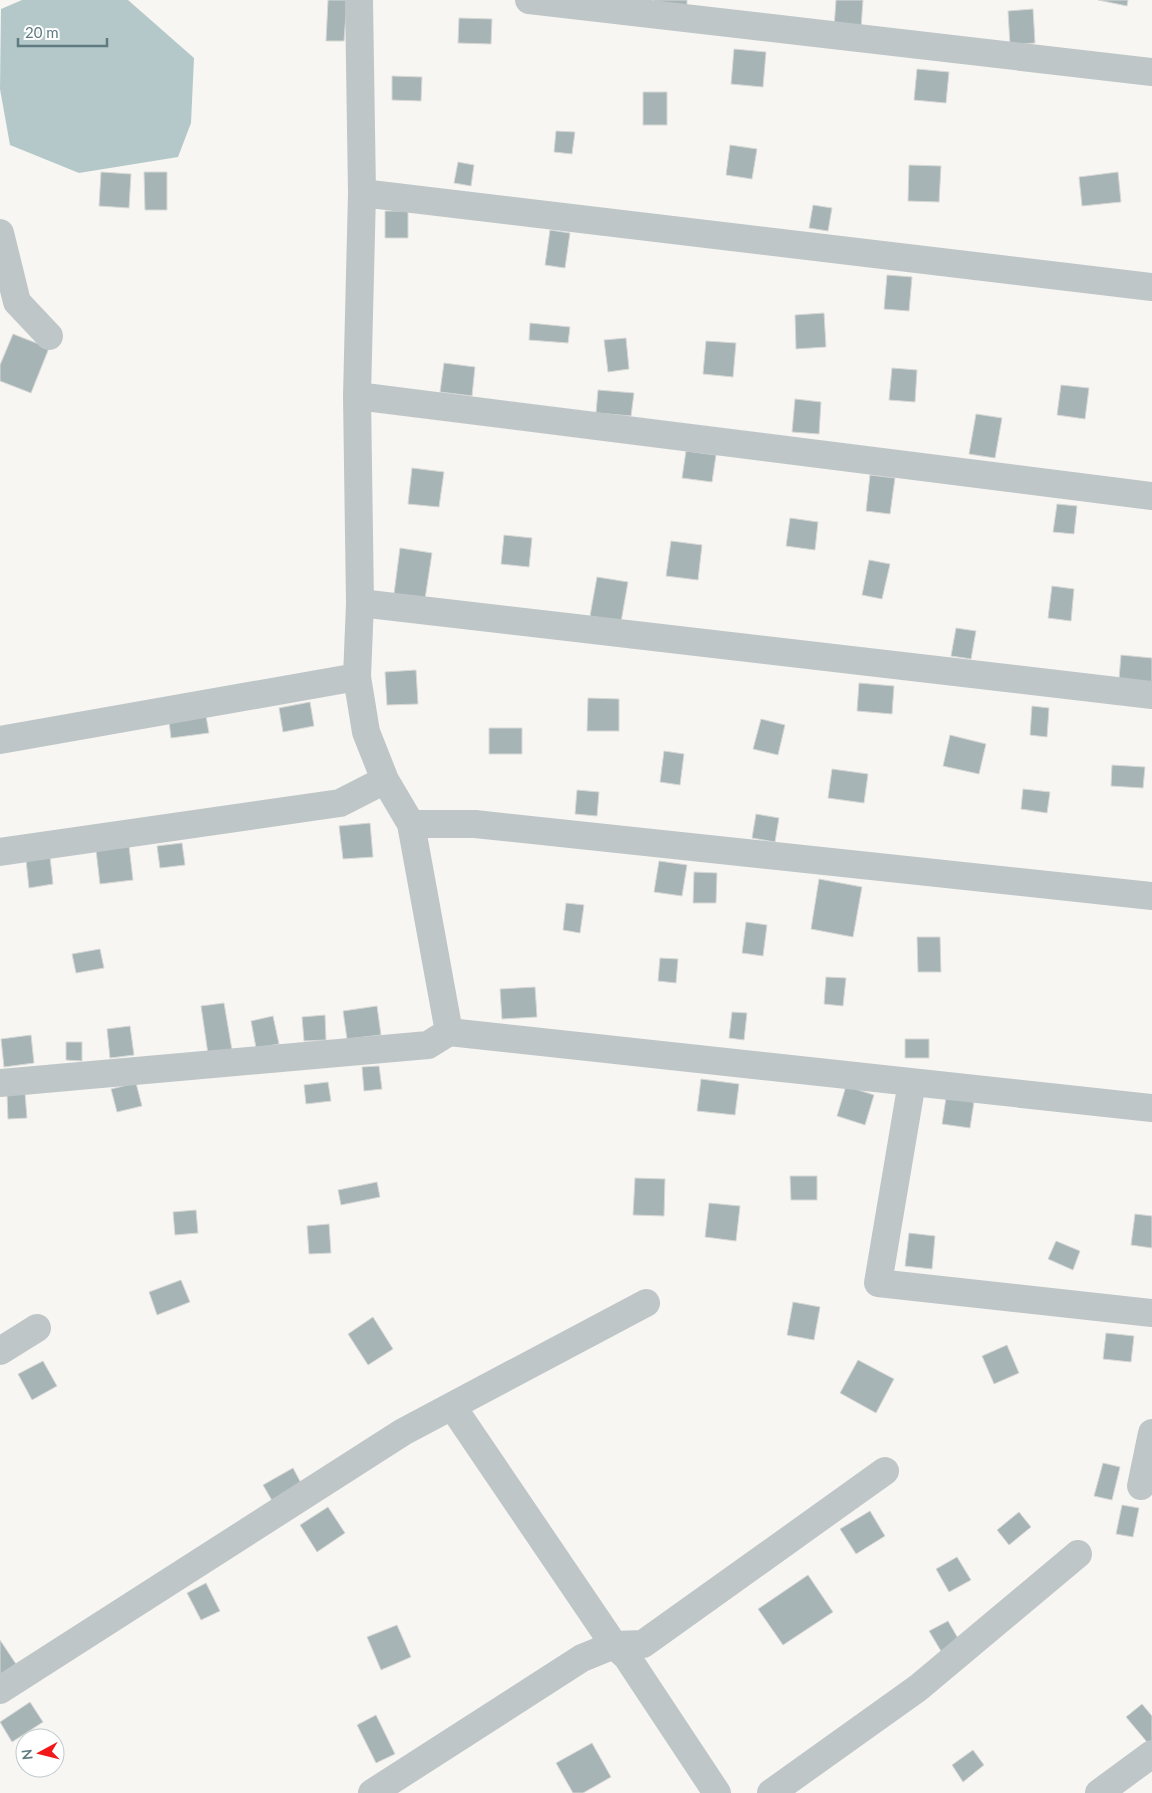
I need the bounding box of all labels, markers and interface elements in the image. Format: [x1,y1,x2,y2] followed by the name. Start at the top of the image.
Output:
[18,15,106,47] scale bar
[25,23,59,41] text: 20 m
[15,1728,65,1778] north arrow
[18,1748,36,1761] text: N

